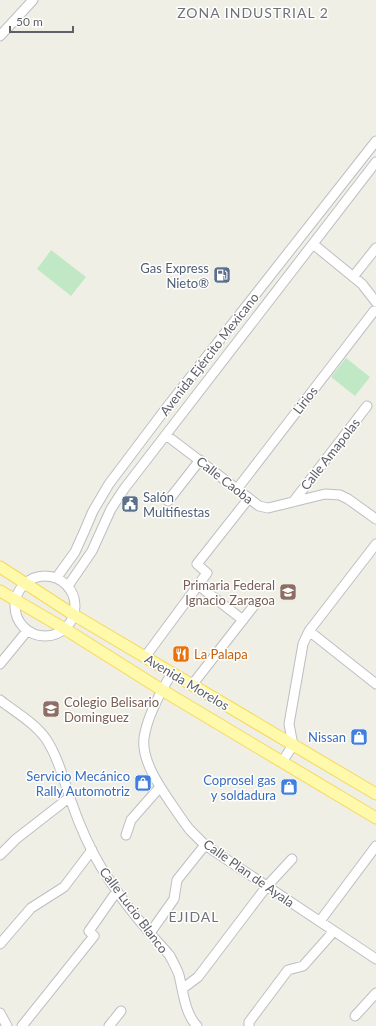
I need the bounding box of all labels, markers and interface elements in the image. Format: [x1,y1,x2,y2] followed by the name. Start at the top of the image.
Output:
[177,4,329,21] district label: ZONA INDUSTRIAL 2
[10,8,73,34] scale bar
[16,14,43,29] text: 50 m
[140,260,209,291] place label: Gas Express Nieto®
[212,265,232,285] fuel station icon: Gas Express Nieto®
[156,289,262,419] street label: Avenida Ejército Mexicano
[289,383,321,417] street label: Lirios
[297,415,363,493] street label: Calle Amapolas
[193,453,257,507] street label: Calle Caoba
[143,489,210,520] place label: Salón Multifiestas
[120,494,140,514] public building icon: Salón Multifiestas
[183,577,275,608] place label: Primaria Federal Ignacio Zaragoa
[278,582,298,602] school or university icon: Primaria Federal Ignacio Zaragoa
[171,644,191,664] restaurant icon: La Palapa
[194,646,248,662] place label: La Palapa
[142,650,232,714] street label: Avenida Morelos
[64,694,159,725] place label: Colegio Belisario Dominguez
[41,699,61,719] school or university icon: Colegio Belisario Dominguez
[349,727,369,747] shop icon: Nissan
[308,729,346,745] place label: Nissan
[26,768,130,799] place label: Servicio Mecánico Rally Automotriz
[203,772,276,803] place label: Coprosel gas y soldadura
[133,773,153,793] shop icon: Servicio Mecánico Rally Automotriz
[279,777,299,797] shop icon: Coprosel gas y soldadura
[201,836,297,910] street label: Calle Plan de Ayala
[96,864,172,956] street label: Calle Lucio Blanco
[169,908,219,925] district label: EJIDAL

